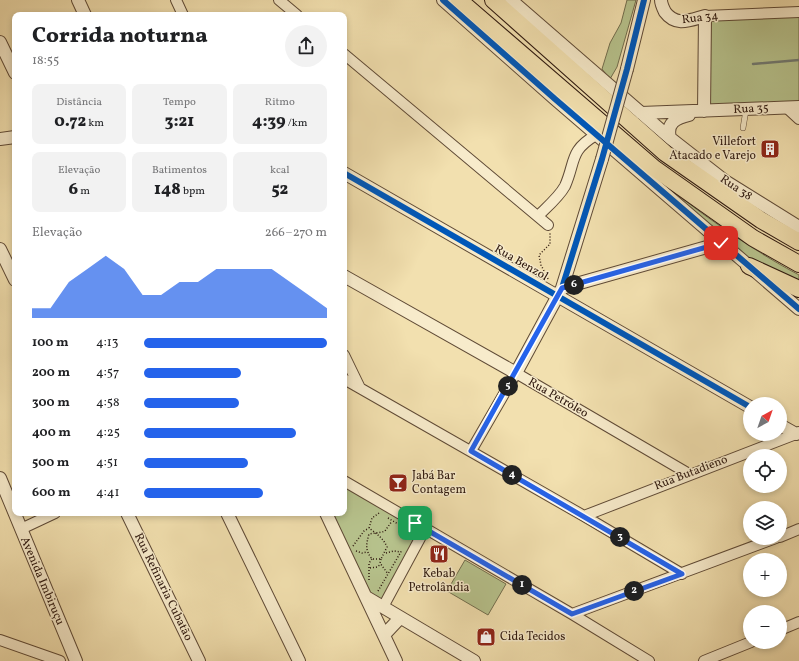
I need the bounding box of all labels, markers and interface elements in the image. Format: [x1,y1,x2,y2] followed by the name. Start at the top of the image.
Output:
[681,8,719,28] street label: Rua 34
[32,21,208,52] text: Corrida noturna
[285,25,327,67] button: share
[32,52,59,70] text: 18:55
[56,95,102,110] text: Distância
[163,95,196,110] text: Tempo
[265,95,295,110] text: Ritmo
[733,100,769,118] street label: Rua 35
[54,110,86,133] text: 0.72
[165,110,194,133] text: 3:21
[252,110,286,133] text: 4:39
[86,116,104,131] text: km
[286,116,308,131] text: /km
[669,134,756,164] place label: Villefort Atacado e Varejo
[759,138,781,160] building icon: Villefort Atacado e Varejo
[58,163,100,178] text: Elevação
[152,163,207,178] text: Batimentos
[270,163,290,178] text: kcal
[717,171,755,205] street label: Rua 38
[68,178,78,201] text: 6
[154,178,181,201] text: 148
[271,178,288,201] text: 52
[78,184,90,199] text: m
[181,184,205,199] text: bpm
[32,224,82,242] text: Elevação
[265,224,327,242] text: 266–270 m
[704,226,738,260] pin
[710,232,732,254] icon: check
[491,241,551,285] street label: Rua Benzol
[564,275,584,295] pin: 6
[571,277,577,292] text: 6
[32,334,69,352] text: 100 m
[96,334,119,352] text: 4:13
[32,364,70,382] text: 200 m
[96,364,119,382] text: 4:57
[525,374,591,422] street label: Rua Petróleo
[498,376,518,396] pin: 5
[505,378,511,393] text: 5
[32,394,70,412] text: 300 m
[96,394,120,412] text: 4:58
[743,397,787,441] north arrow
[743,397,787,649] map controls
[32,424,71,442] text: 400 m
[96,424,120,442] text: 4:25
[743,449,787,493] button: locate
[652,452,730,494] street label: Rua Butadieno
[32,454,69,472] text: 500 m
[96,454,118,472] text: 4:51
[502,465,522,485] pin: 4
[509,467,515,482] text: 4
[412,468,466,498] place label: Jabá Bar Contagem
[387,472,409,494] bar icon: Jabá Bar Contagem
[32,484,70,502] text: 600 m
[96,484,120,502] text: 4:41
[743,501,787,545] button: layers
[398,506,432,540] pin
[404,512,426,534] icon: arrive
[610,527,630,547] pin: 3
[617,529,623,544] text: 3
[130,530,196,644] street label: Rua Refinaria Cubatão
[16,534,68,628] street label: Avenida Imbiruçu
[428,543,450,565] restaurant icon: Kebab Petrolândia
[743,553,787,597] button: +
[408,566,470,596] place label: Kebab Petrolândia
[512,575,532,595] pin: 1
[520,577,524,592] text: 1
[624,581,644,601] pin: 2
[631,583,637,598] text: 2
[743,605,787,649] button: −
[475,626,497,648] shop icon: Cida Tecidos
[500,629,565,645] place label: Cida Tecidos

